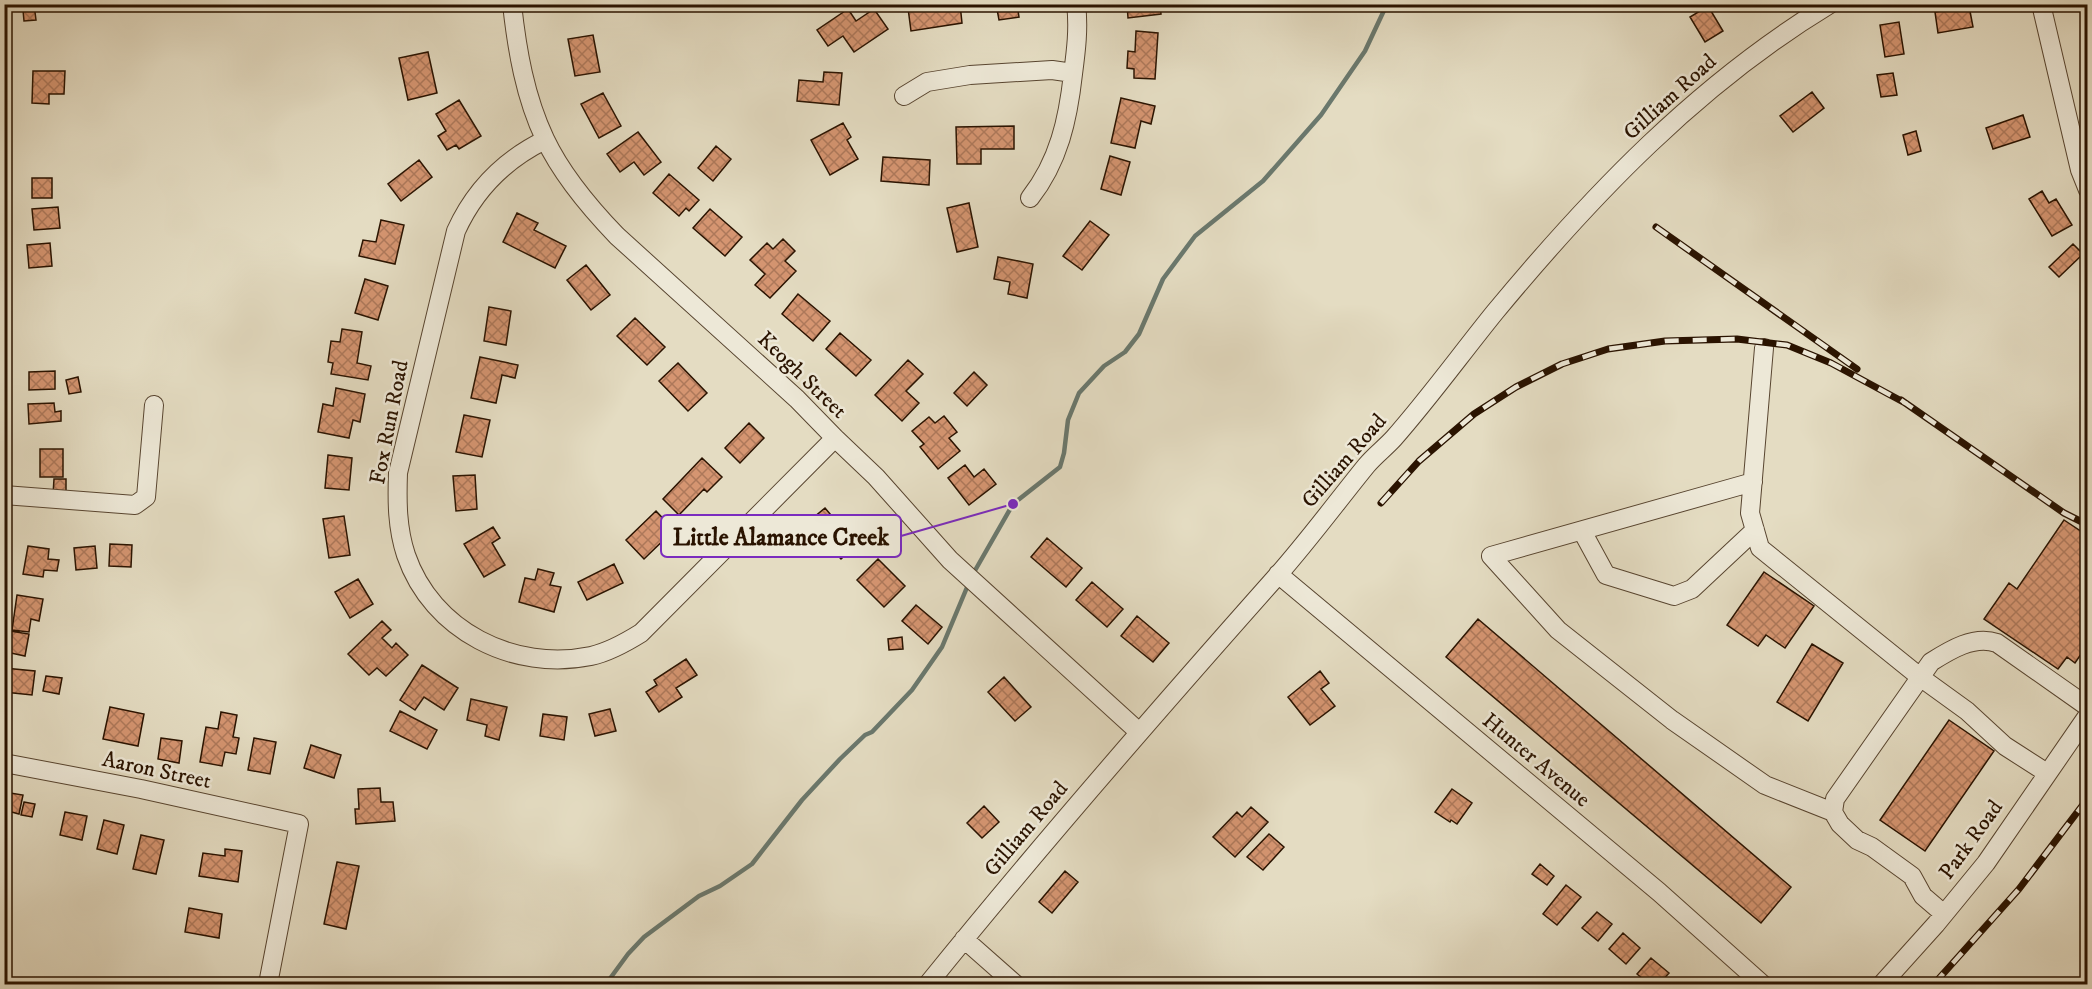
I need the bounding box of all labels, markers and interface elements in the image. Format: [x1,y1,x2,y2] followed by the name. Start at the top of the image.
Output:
[1618,48,1722,146] street label: Gilliam Road
[752,326,852,424] street label: Keogh Street
[364,358,415,487] street label: Fox Run Road
[1296,408,1392,514] street label: Gilliam Road
[661,515,901,557] callout: Little Alamance Creek
[673,523,890,553] text: Little Alamance Creek
[1477,707,1596,813] street label: Hunter Avenue
[100,746,214,795] street label: Aaron Street
[978,776,1074,882] street label: Gilliam Road
[1933,795,2009,885] street label: Park Road

